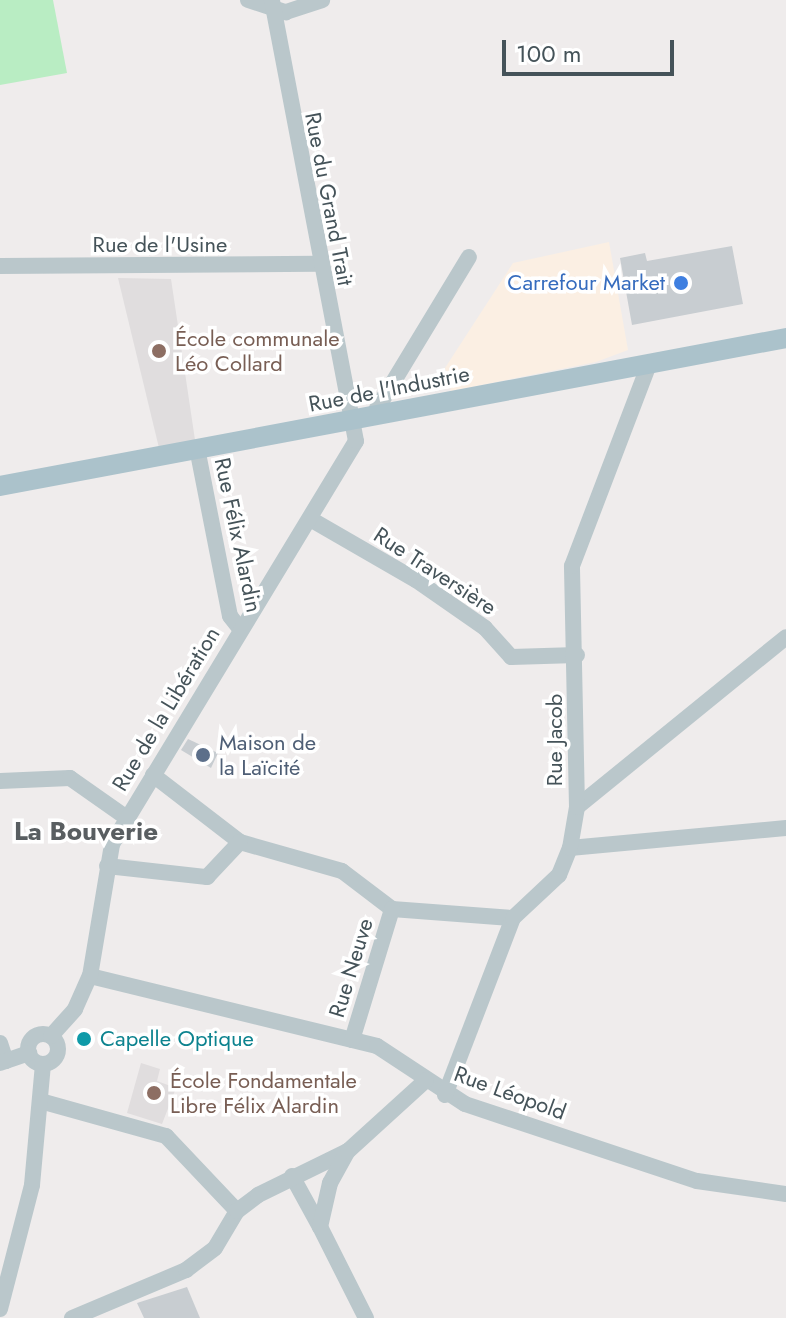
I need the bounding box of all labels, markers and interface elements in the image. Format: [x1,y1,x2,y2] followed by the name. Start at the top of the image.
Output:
[506,24,678,74] scale bar
[516,36,582,71] text: 100 m
[299,110,359,288] street label: Rue du Grand Trait
[93,232,227,258] street label: Rue de l'Usine
[507,270,665,296] place label: Carrefour Market
[672,274,690,292] marker: Carrefour Market
[175,325,340,376] place label: École communale Léo Collard
[150,342,168,360] marker: École communale Léo Collard
[306,360,472,418] street label: Rue de l'Industrie
[209,455,267,615] street label: Rue Félix Alardin
[369,522,501,620] street label: Rue Traversière
[107,622,225,796] street label: Rue de la Libération
[542,694,568,786] street label: Rue Jacob
[219,729,316,780] place label: Maison de la Laïcité
[194,746,212,764] marker: Maison de la Laïcité
[14,816,158,848] district label: La Bouverie
[323,915,379,1021] street label: Rue Neuve
[100,1026,254,1052] place label: Capelle Optique
[75,1030,93,1048] marker: Capelle Optique
[450,1061,570,1125] street label: Rue Léopold
[170,1067,357,1118] place label: École Fondamentale Libre Félix Alardin
[145,1084,163,1102] marker: École Fondamentale Libre Félix Alardin

